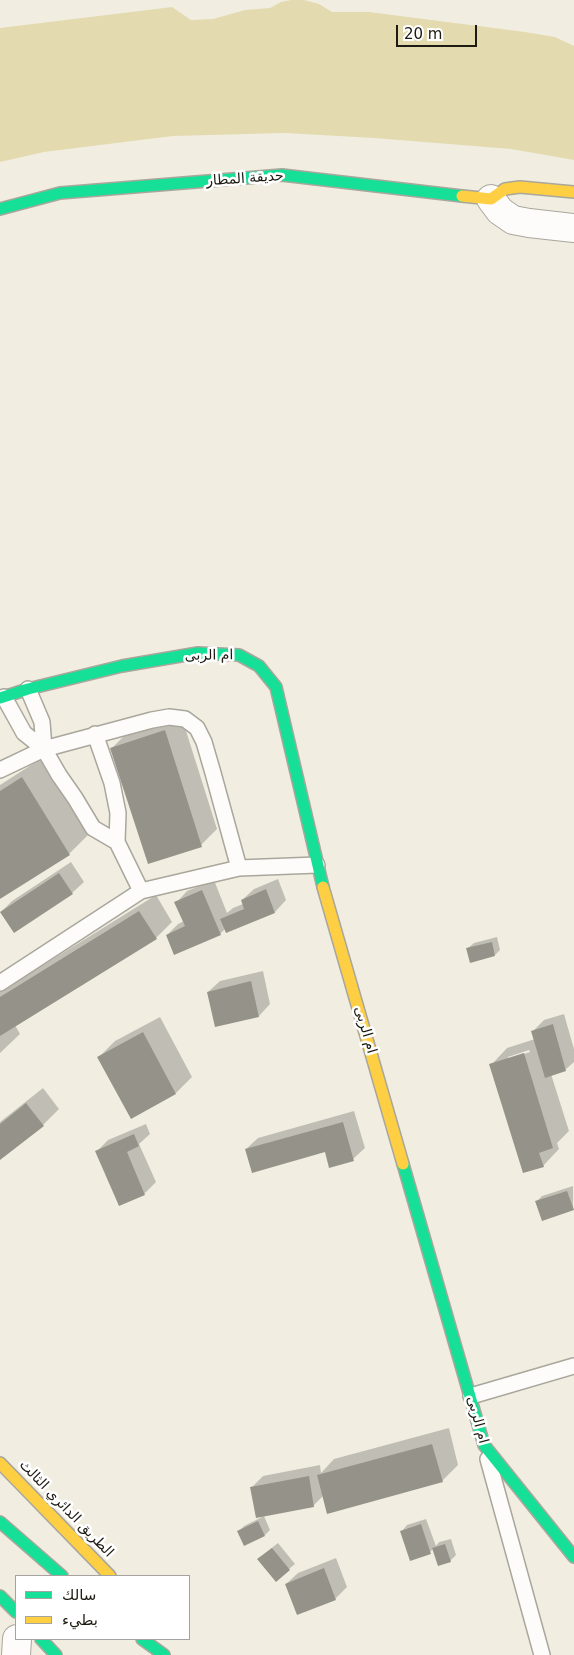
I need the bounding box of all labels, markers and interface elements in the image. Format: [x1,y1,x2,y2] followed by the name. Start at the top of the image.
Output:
[399,15,480,47] scale bar
[404,25,442,43] text: 20 m
[206,168,284,190] street label: حديقة المطار
[185,647,233,665] street label: ام الربى
[350,1004,380,1056] street label: ام الربى
[463,1394,491,1446] street label: ام الربى
[15,1457,117,1561] street label: الطريق الدائري الثالث
[15,1575,190,1640] legend
[62,1586,96,1604] text: سالك
[62,1611,98,1629] text: بطيء

